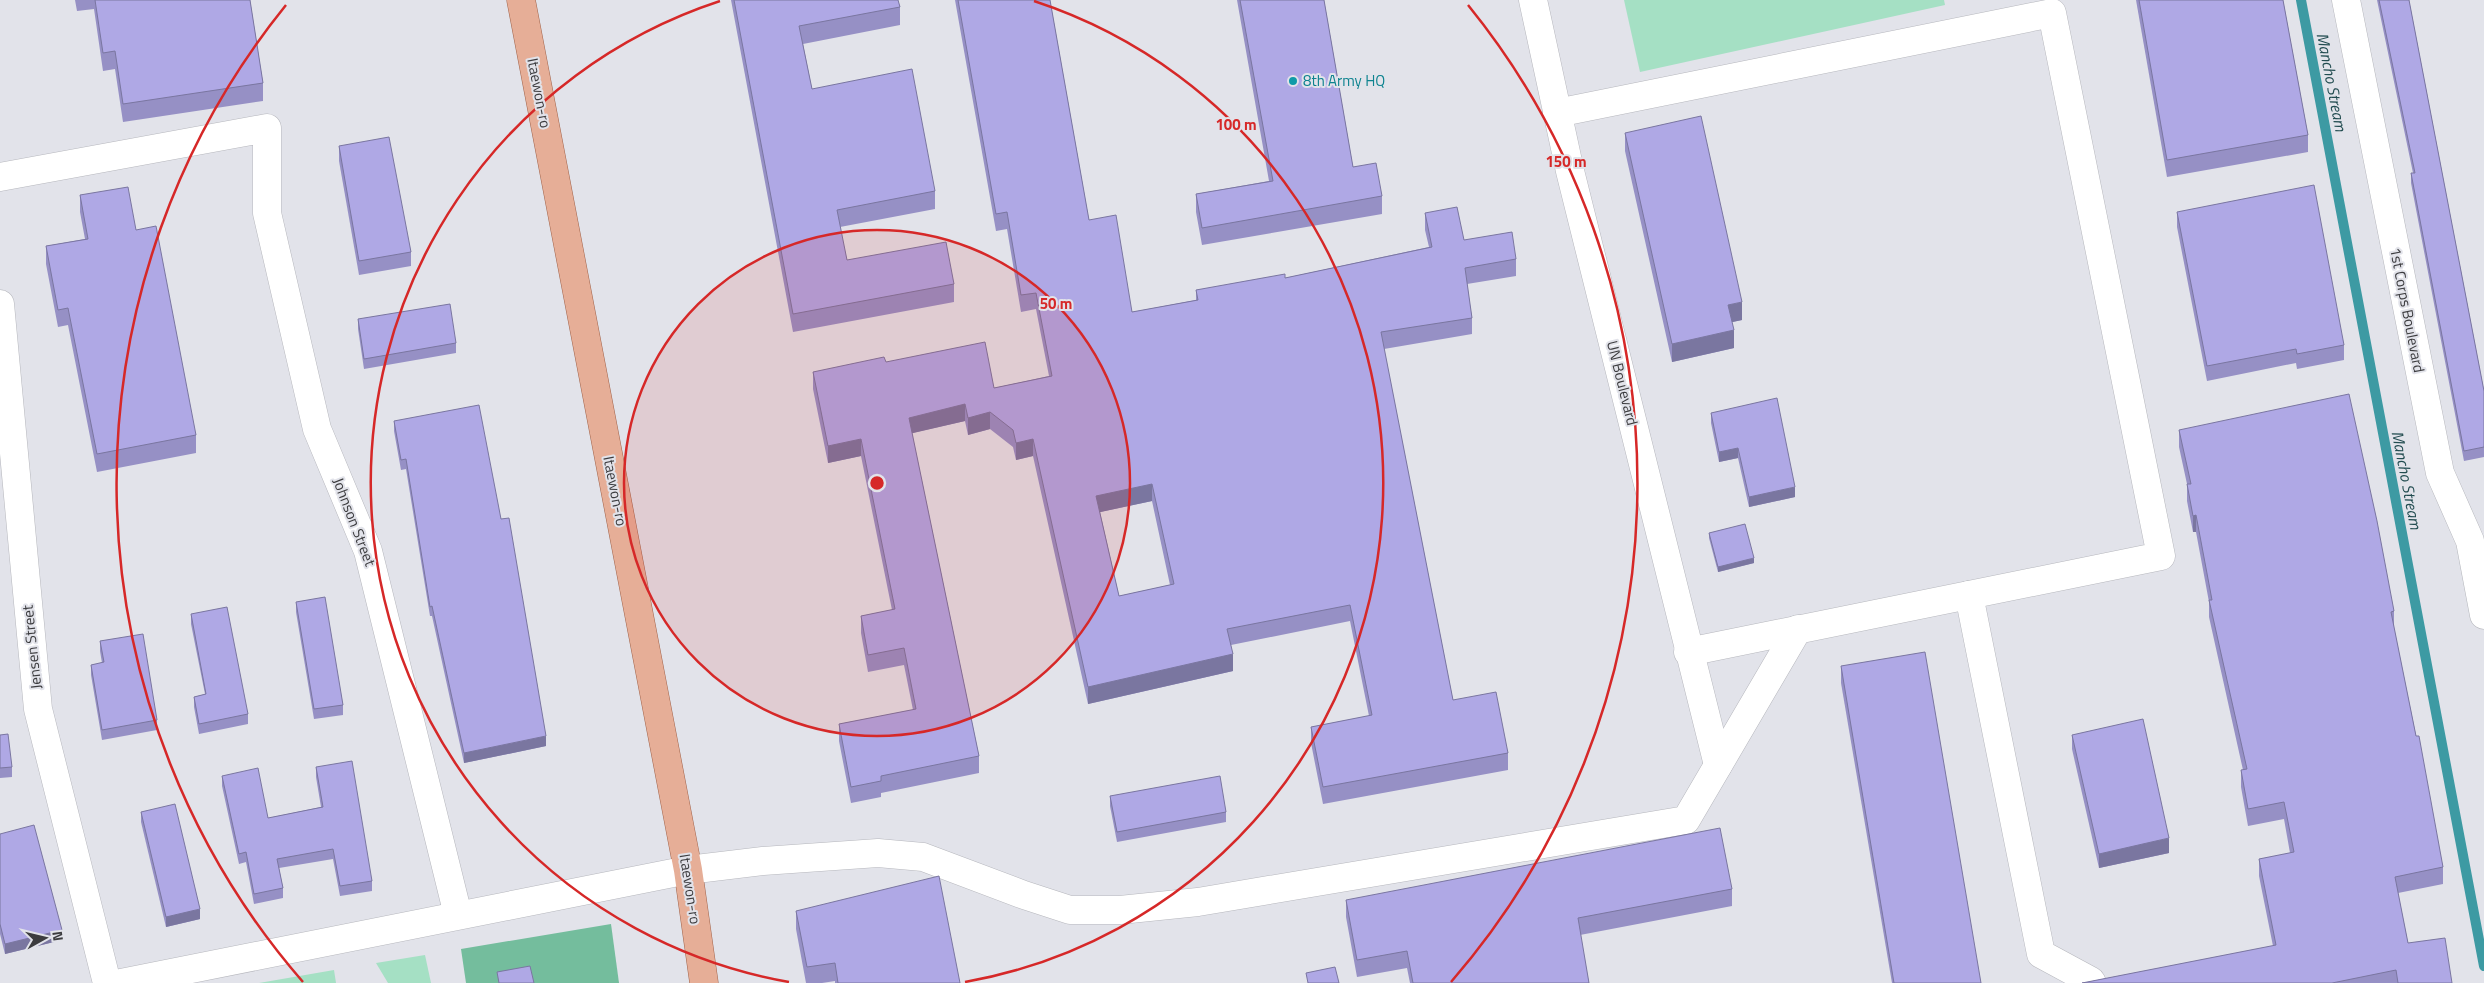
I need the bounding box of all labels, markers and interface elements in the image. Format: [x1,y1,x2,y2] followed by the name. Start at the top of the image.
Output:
[2311,31,2353,134] water label: Mancho Stream
[521,56,558,130] street label: Itaewon-ro
[1303,69,1385,92] place label: 8th Army HQ
[1287,75,1299,87] marker: 8th Army HQ
[1215,113,1257,136] text: 100 m
[1545,150,1587,173] text: 150 m
[2384,245,2431,374] street label: 1st Corps Boulevard
[1040,292,1072,315] text: 50 m
[1601,338,1644,428] street label: UN Boulevard
[2386,429,2428,532] water label: Mancho Stream
[597,454,634,528] street label: Itaewon-ro
[327,474,382,570] street label: Johnson Street
[868,474,886,492] centre of rings
[16,603,47,690] street label: Jensen Street
[674,852,707,926] street label: Itaewon-ro
[20,913,70,963] north arrow
[47,930,69,942] text: N

